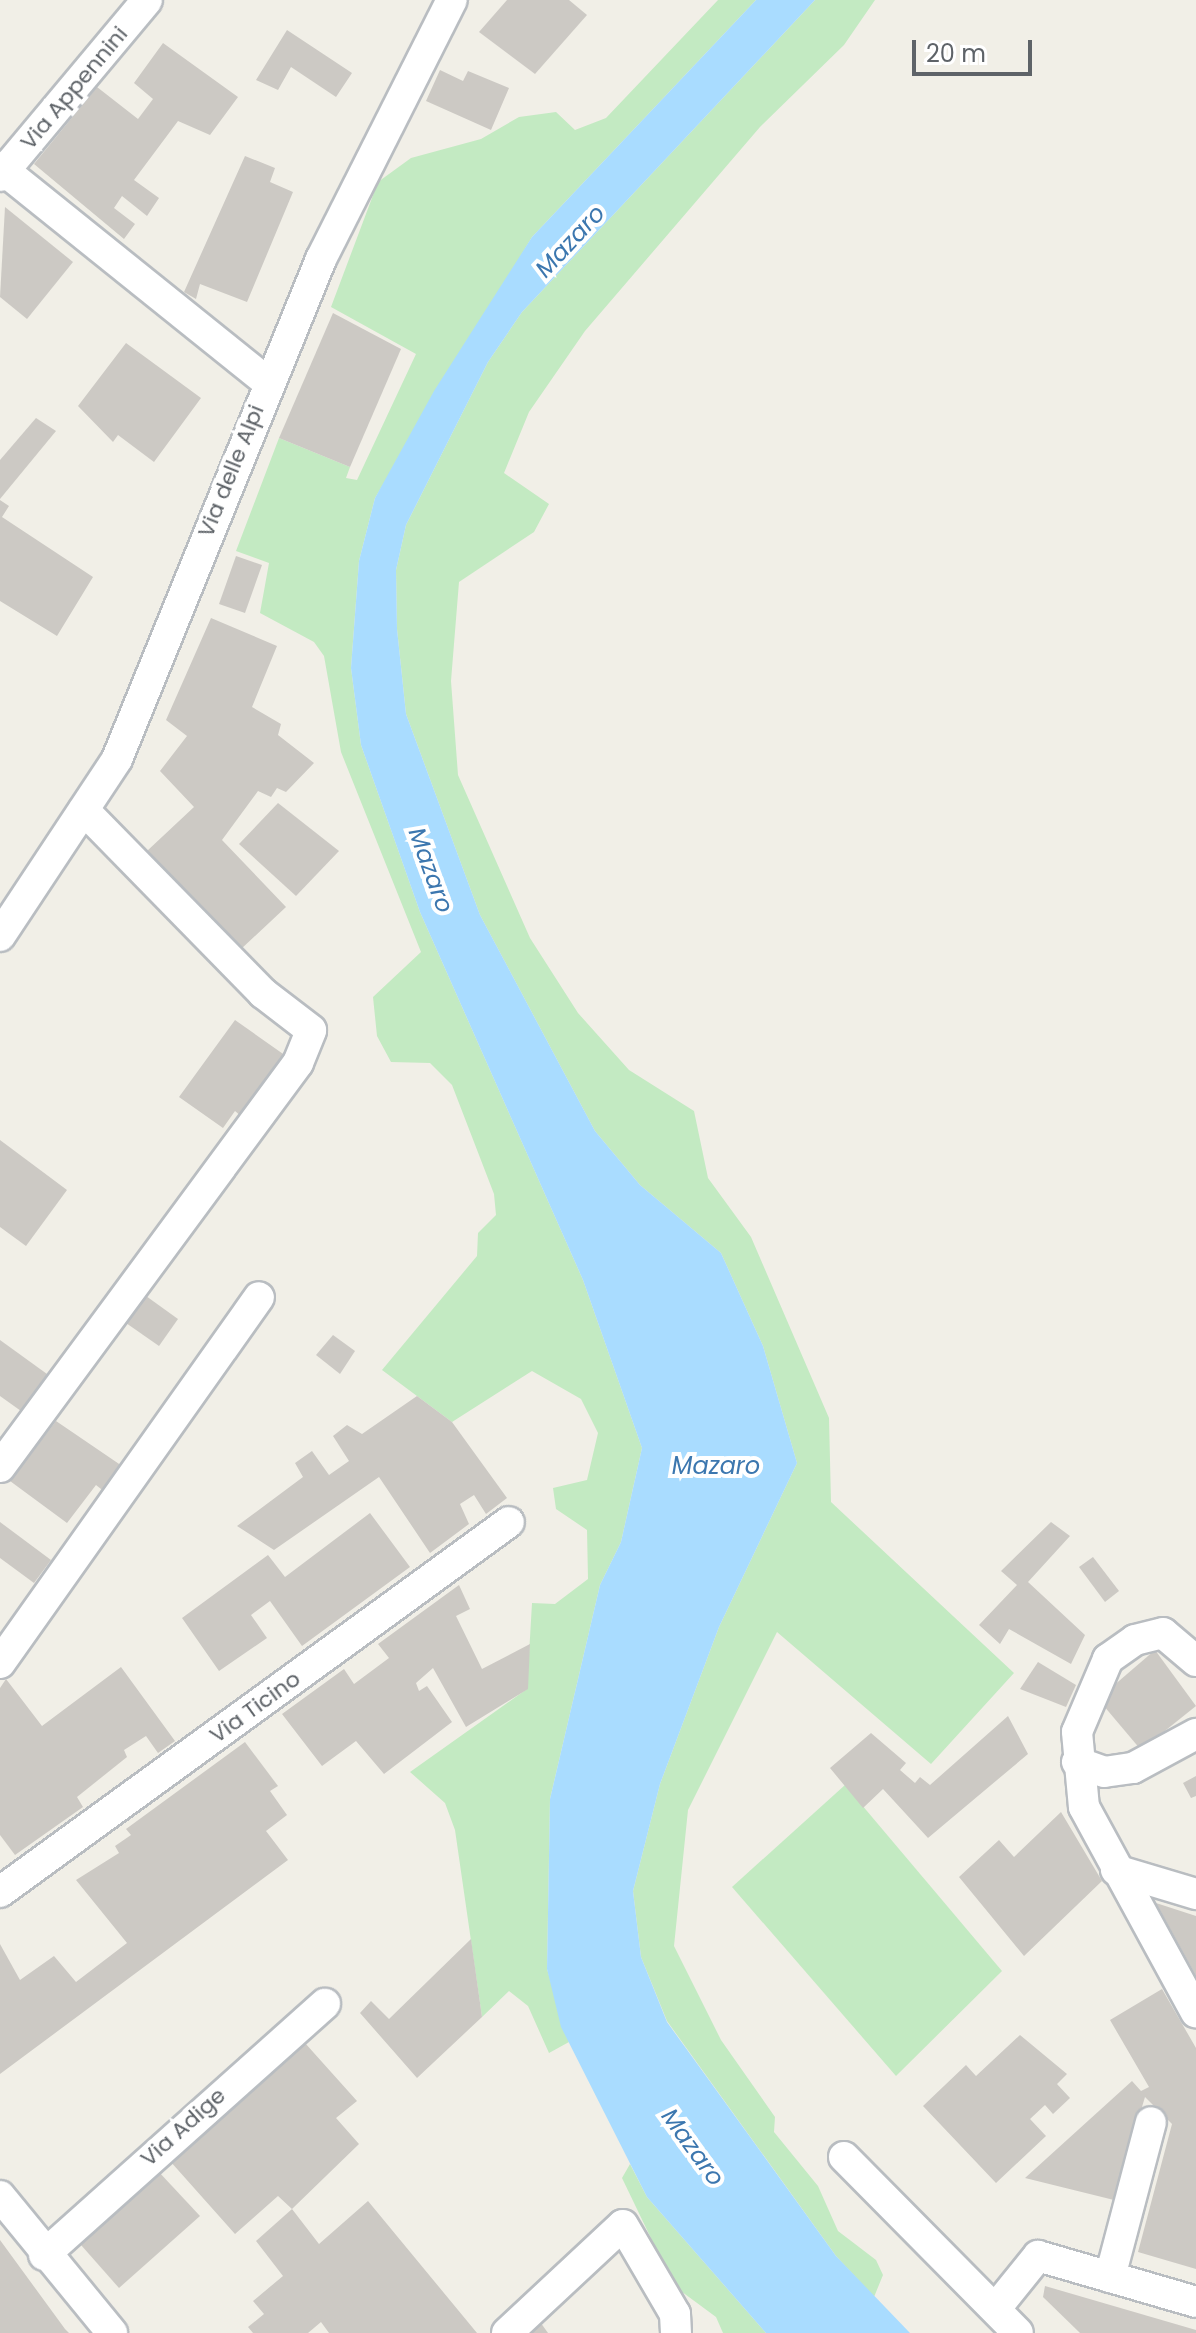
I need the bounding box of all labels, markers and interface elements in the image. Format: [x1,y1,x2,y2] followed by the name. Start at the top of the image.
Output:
[15,21,133,155] street label: Via Appennini
[916,24,1036,74] scale bar
[926,37,986,70] text: 20 m
[529,199,611,283] water label: Mazaro
[192,401,270,541] street label: Via delle Alpi
[402,824,460,916] water label: Mazaro
[672,1452,760,1480] water label: Mazaro
[205,1665,305,1749] street label: Via Ticino
[135,2082,231,2172] street label: Via Adige
[655,2103,731,2191] water label: Mazaro

